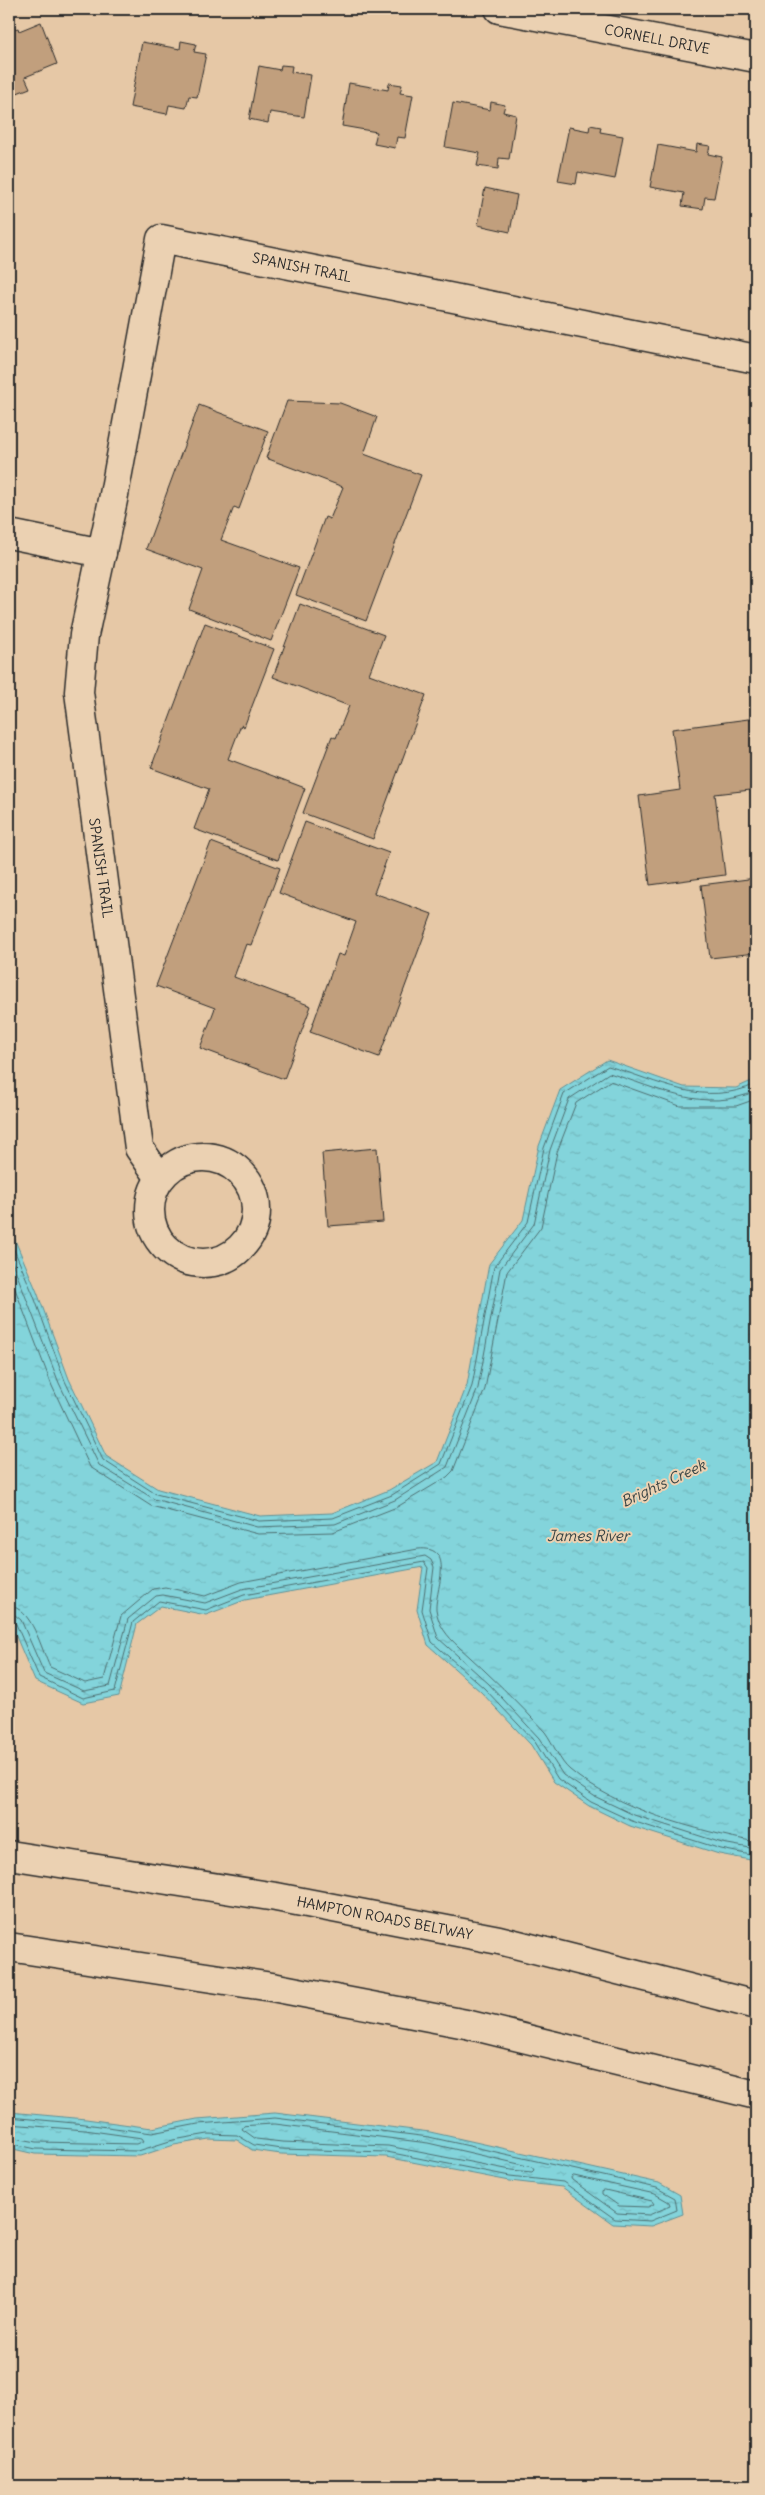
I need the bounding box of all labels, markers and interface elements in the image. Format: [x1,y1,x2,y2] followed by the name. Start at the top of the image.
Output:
[603,20,711,58] street label: CORNELL DRIVE
[251,249,353,286] street label: SPANISH TRAIL
[85,817,117,919] street label: SPANISH TRAIL
[618,1455,709,1511] water label: Brights Creek
[547,1526,631,1545] water label: James River
[295,1892,475,1944] street label: HAMPTON ROADS BELTWAY

